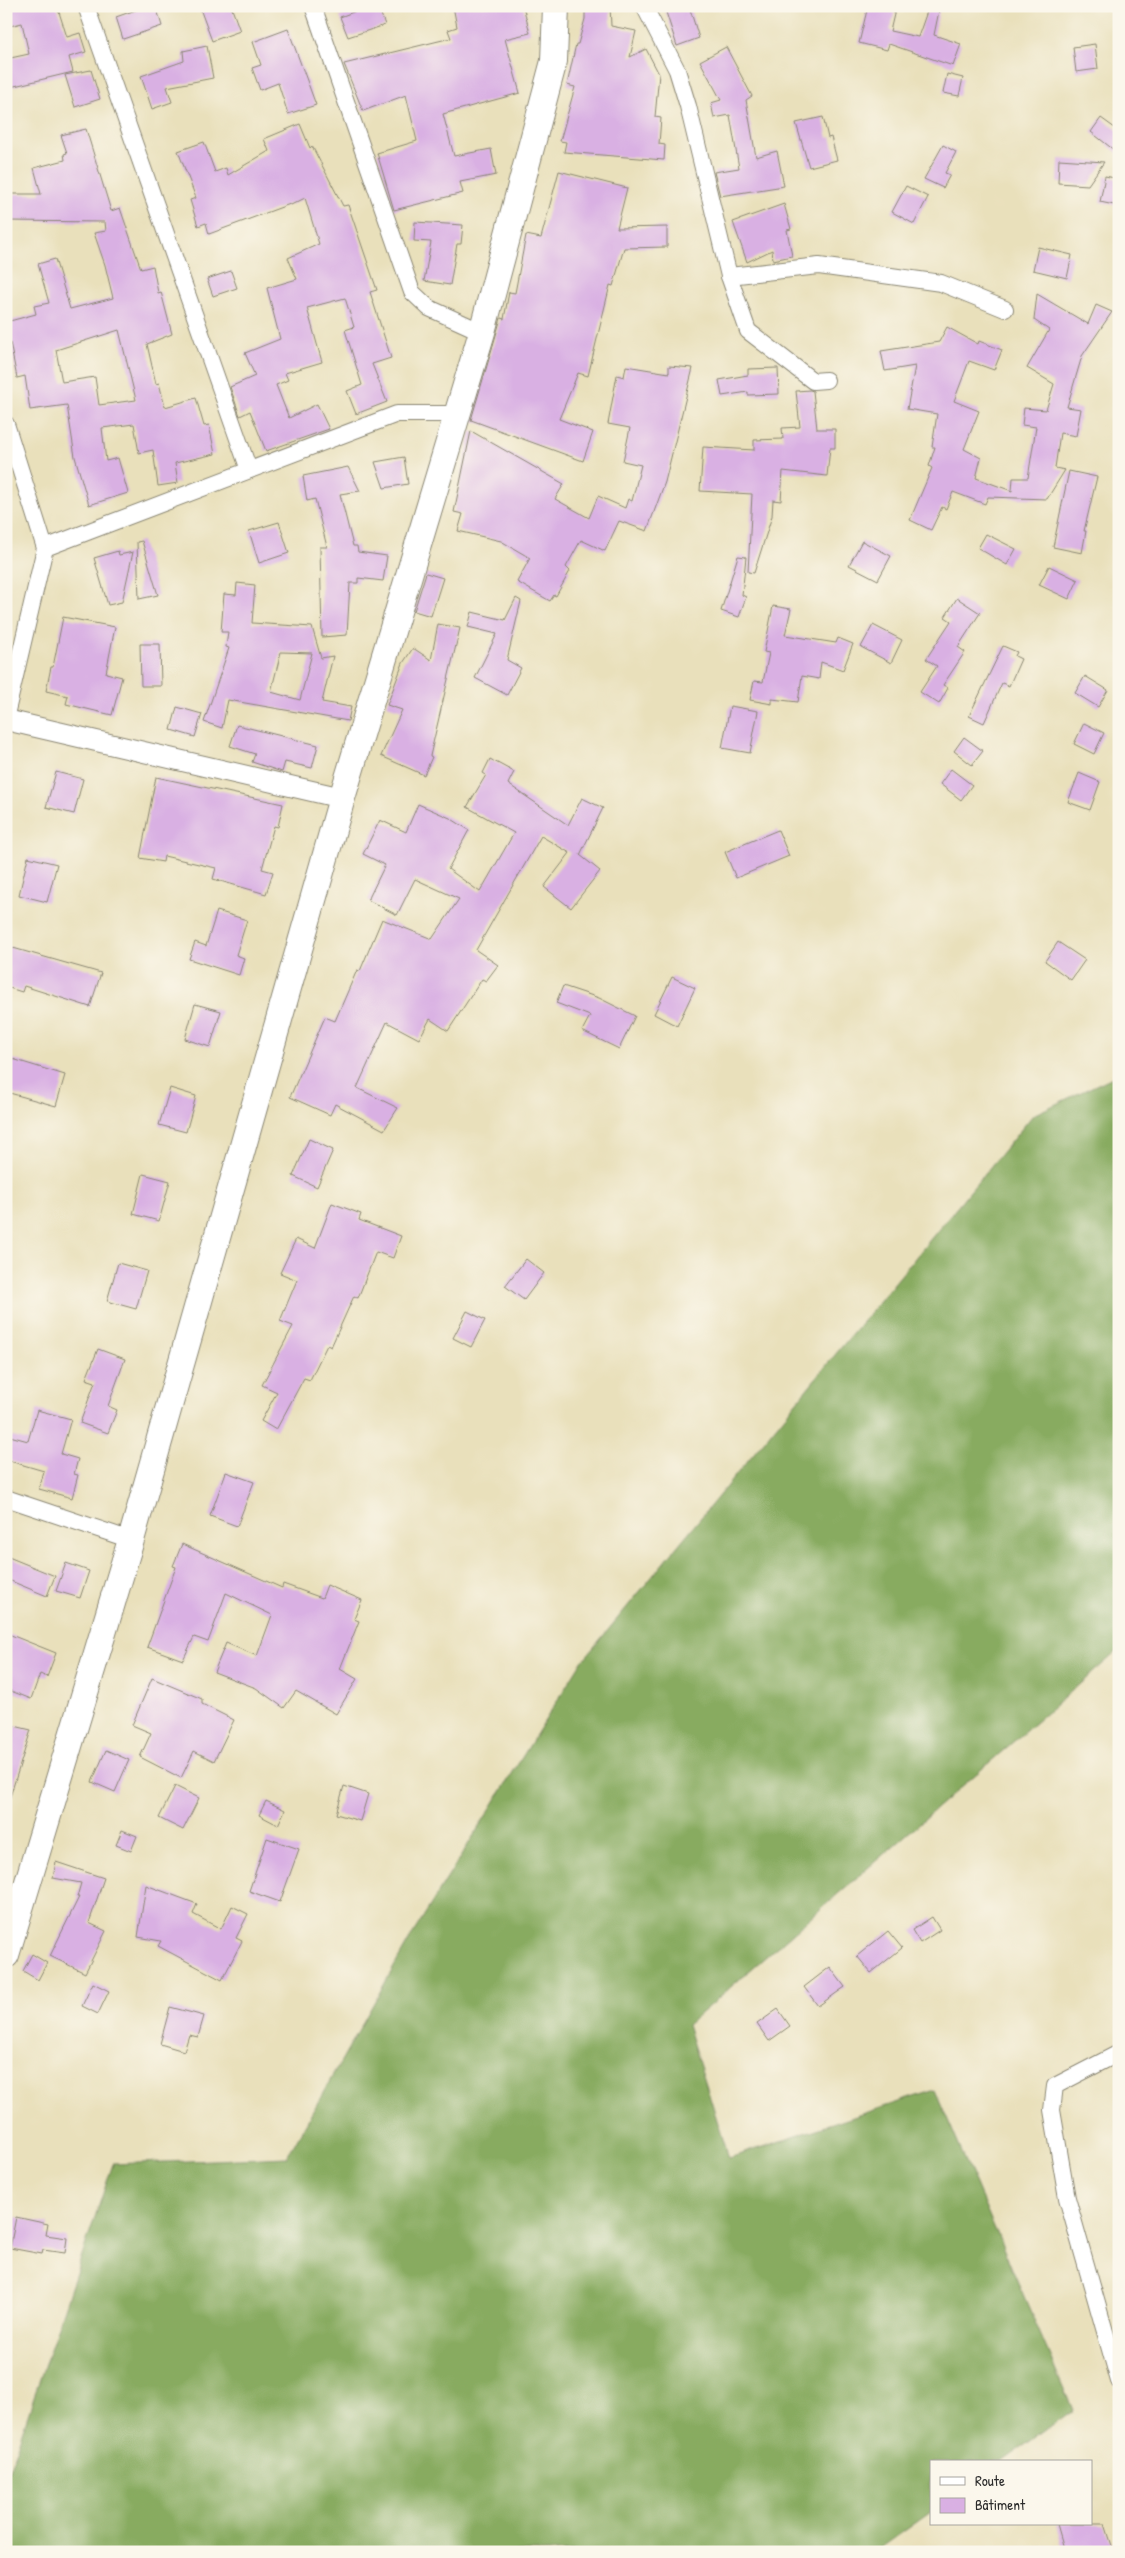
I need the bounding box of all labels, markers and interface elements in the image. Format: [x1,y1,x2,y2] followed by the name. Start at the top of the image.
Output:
[930,2460,1092,2526] legend
[975,2470,1005,2491] text: Route
[975,2494,1026,2515] text: Bâtiment

